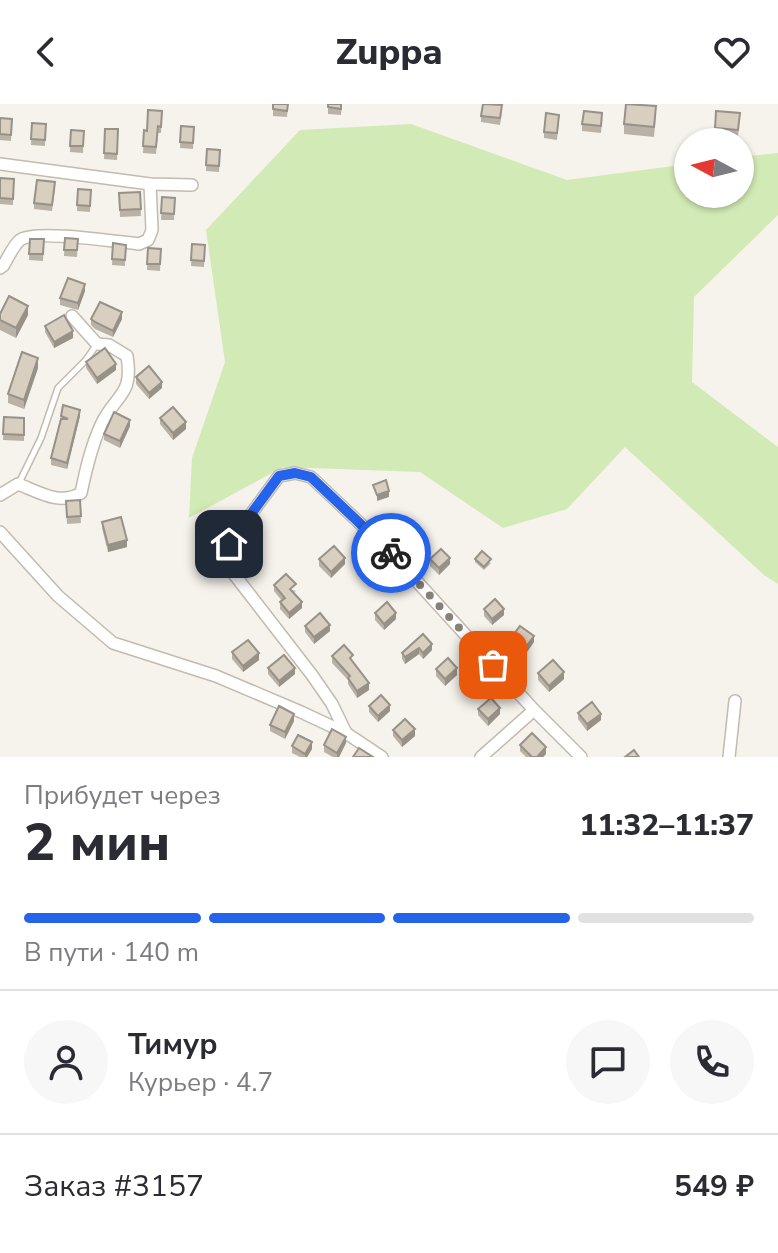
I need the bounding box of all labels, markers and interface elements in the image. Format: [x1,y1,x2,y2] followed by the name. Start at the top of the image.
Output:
[336,28,443,77] text: Zuppa
[24,30,68,74] icon: back
[710,30,754,74] icon: heart
[674,128,754,208] north arrow
[674,128,754,208] map controls
[195,510,263,578] pin
[351,513,431,593] courier
[207,522,251,566] icon: home
[369,531,413,575] icon: bike
[459,631,527,699] pin
[471,643,515,687] icon: bag
[24,778,221,813] text: Прибудет через
[579,805,754,846] text: 11:32–11:37
[24,807,170,878] text: 2 мин
[24,935,199,970] text: В пути · 140 m
[24,1020,108,1104] button: person
[566,1020,650,1104] button: chat
[670,1020,754,1104] button: phone
[128,1024,218,1065] text: Тимур
[128,1065,273,1100] text: Курьер · 4.7
[24,1166,204,1207] text: Заказ #3157
[674,1166,754,1207] text: 549 ₽

